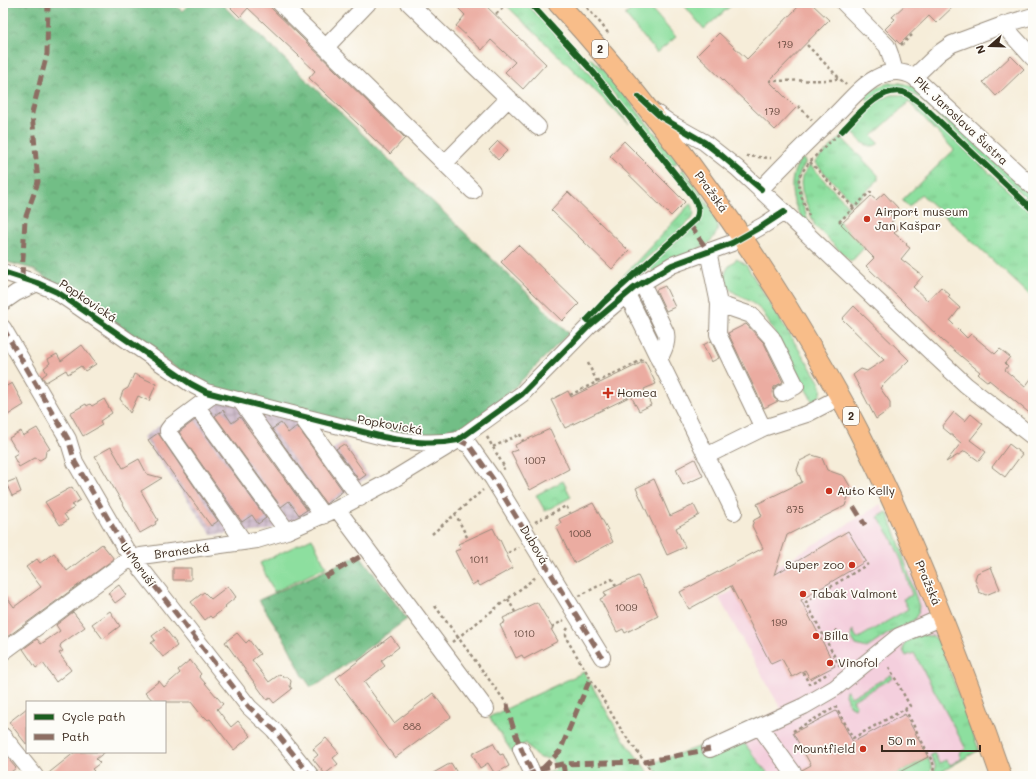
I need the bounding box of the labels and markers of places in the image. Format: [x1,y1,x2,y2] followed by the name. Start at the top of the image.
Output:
[875,203,968,233] place label: Airport museum Jan Kašpar
[862,214,872,224] marker: Airport museum Jan Kašpar
[617,384,657,400] place label: Homea
[602,387,614,399] marker: Homea
[837,482,895,498] place label: Auto Kelly
[824,486,834,496] marker: Auto Kelly
[785,556,844,572] place label: Super zoo
[847,560,857,570] marker: Super zoo
[811,585,897,601] place label: Tabák Valmont
[798,589,808,599] marker: Tabák Valmont
[824,627,849,643] place label: Billa
[811,631,821,641] marker: Billa
[838,654,878,670] place label: Vinofol
[825,658,835,668] marker: Vinofol
[793,740,855,756] place label: Mountfield
[858,744,868,754] marker: Mountfield

